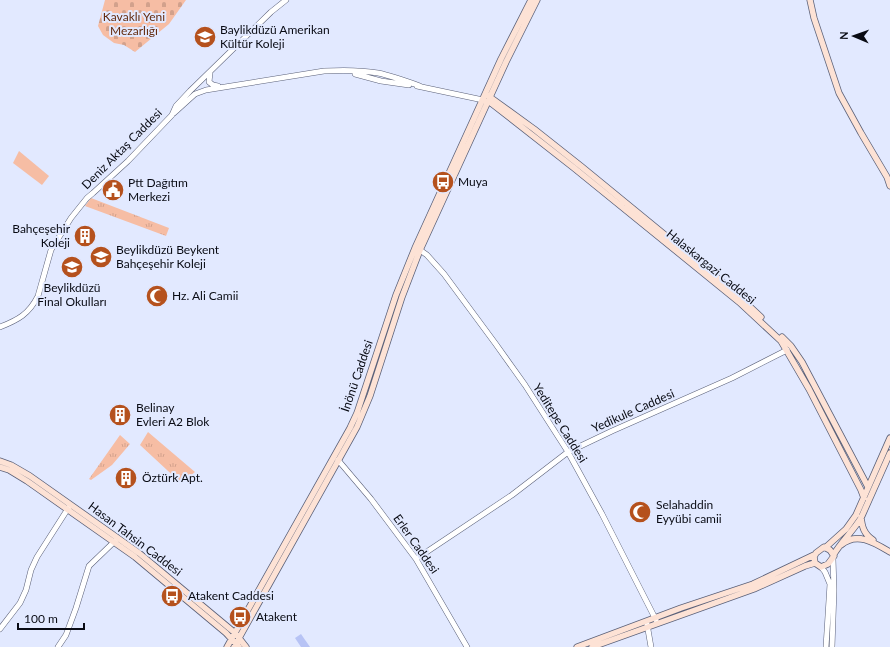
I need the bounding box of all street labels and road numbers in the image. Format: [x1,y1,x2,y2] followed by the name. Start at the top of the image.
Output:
[78,105,165,192] street label: Deniz Aktaş Caddesi
[664,226,759,307] street label: Halaskargazi Caddesi
[337,338,376,414] street label: İnönü Caddesi
[530,380,591,465] street label: Yeditepe Caddesi
[589,386,677,435] street label: Yedikule Caddesi
[85,498,185,579] street label: Hasan Tahsin Caddesi
[390,511,442,577] street label: Erler Caddesi

